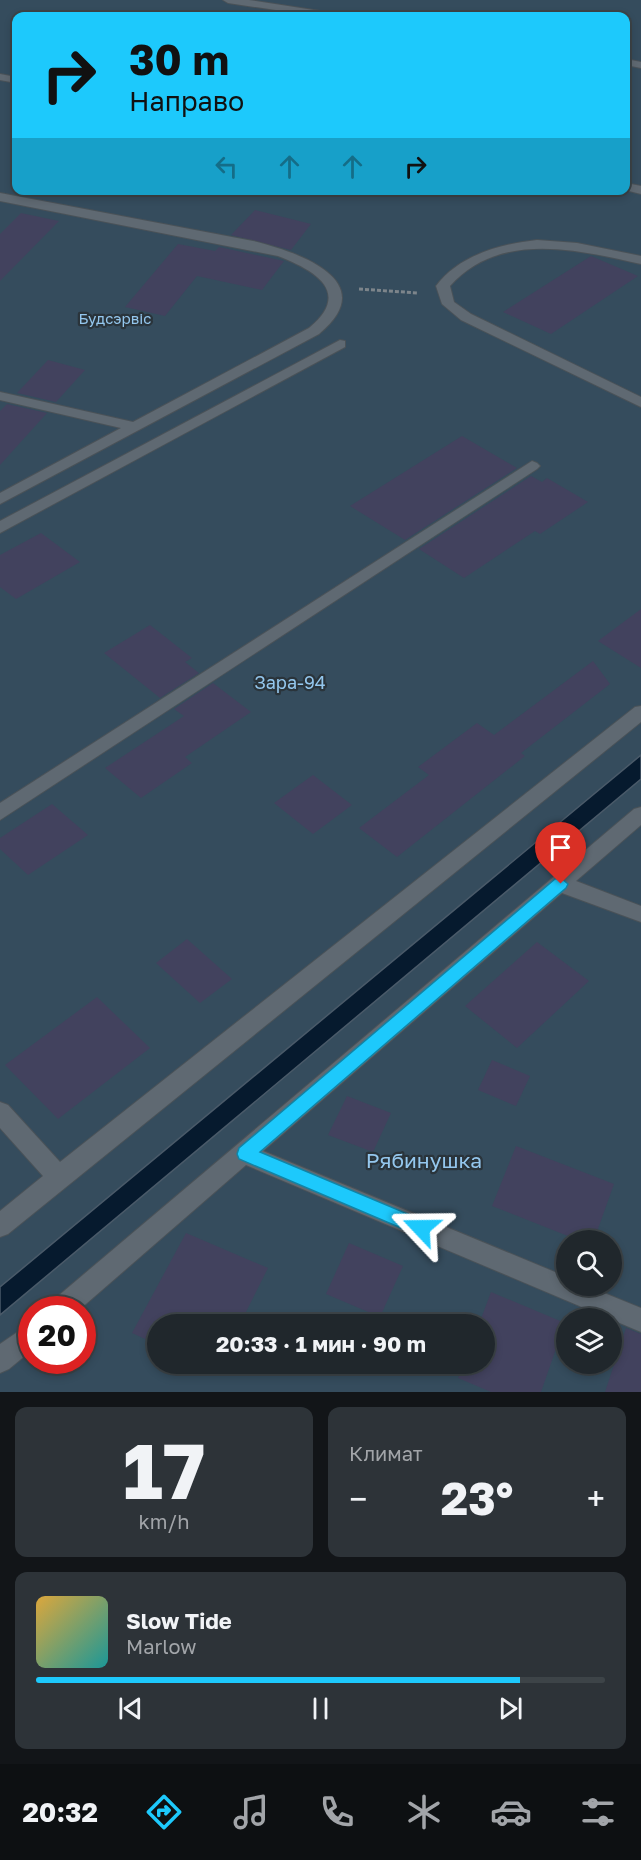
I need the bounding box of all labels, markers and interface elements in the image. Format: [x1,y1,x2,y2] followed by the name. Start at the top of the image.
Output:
[129,34,229,84] text: 30 m
[30,36,108,114] icon: right
[129,85,244,117] text: Направо
[210,150,243,183] icon: left
[273,150,306,183] icon: ahead
[336,150,369,183] icon: ahead
[399,150,432,183] icon: right
[79,309,151,327] park label: Будсэрвіс
[254,671,326,693] park label: Зара-94
[535,822,586,884] pin
[544,831,577,864] icon: arrive
[366,1147,482,1173] park label: Рябинушка
[389,1196,453,1260] position arrow
[556,1230,622,1374] map controls
[556,1230,622,1296] button: search
[18,1296,96,1374] speed limit sign: 20
[556,1308,622,1374] button: layers
[216,1330,426,1357] text: 20:33 · 1 мин · 90 m
[123,1423,205,1516] text: 17
[349,1441,423,1465] text: Климат
[441,1471,513,1525] text: 23°
[349,1479,367,1518] text: −
[587,1479,605,1518] text: +
[139,1509,189,1533] text: km/h
[126,1607,232,1634] text: Slow Tide
[126,1634,197,1658] text: Marlow
[114,1692,147,1725] icon: previous
[304,1692,337,1725] icon: pause
[494,1692,527,1725] icon: next
[143,1791,185,1833] icon: directions
[230,1791,272,1833] icon: music
[316,1791,358,1833] icon: phone
[403,1791,445,1833] icon: climate
[490,1791,532,1833] icon: car
[577,1791,619,1833] icon: filters
[22,1796,98,1828] text: 20:32

